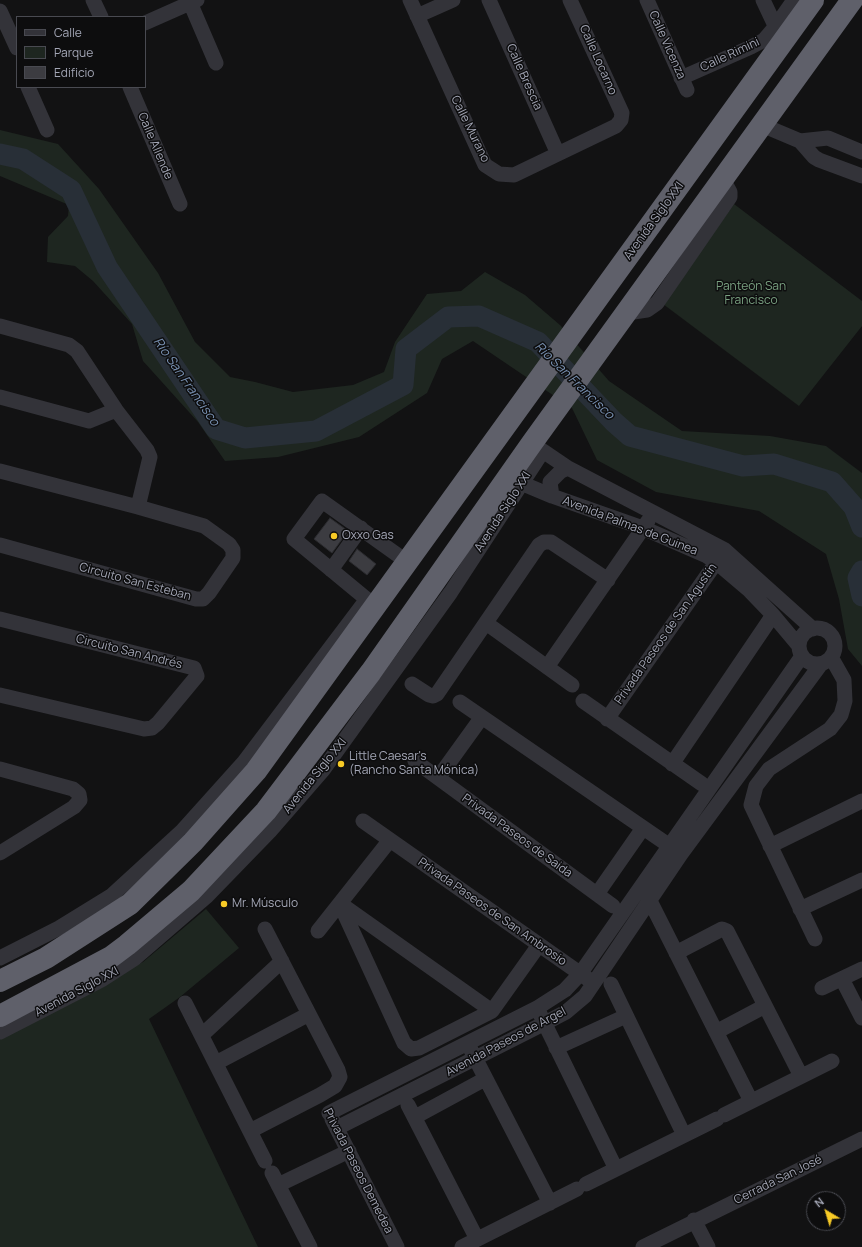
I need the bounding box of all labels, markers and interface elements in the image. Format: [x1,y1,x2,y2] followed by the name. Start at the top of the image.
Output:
[646,9,688,81] street label: Calle Vicenza
[16,16,146,88] legend
[576,23,620,97] street label: Calle Locarno
[54,24,82,41] text: Calle
[698,35,762,75] street label: Calle Rimini
[503,42,545,112] street label: Calle Brescia
[54,44,93,61] text: Parque
[54,64,94,81] text: Edificio
[448,93,492,165] street label: Calle Murano
[134,110,176,182] street label: Calle Allende
[621,179,687,263] street label: Avenida Siglo XXI
[716,280,786,308] park label: Panteón San Francisco
[150,335,222,429] water label: Río San Francisco
[531,339,617,423] water label: Río San Francisco
[472,469,534,555] street label: Avenida Siglo XXI
[560,494,700,558] street label: Avenida Palmas de Guinea
[342,529,394,543] place label: Oxxo Gas
[329,531,339,541] marker: Oxxo Gas
[77,560,193,604] street label: Circuito San Esteban
[612,561,720,707] street label: Privada Paseos de San Agustín
[74,632,184,672] street label: Circuito San Andrés
[280,735,350,817] street label: Avenida Siglo XXI
[349,750,479,778] place label: Little Caesar's (Rancho Santa Mónica)
[336,759,346,769] marker: Little Caesar's (Rancho Santa Mónica)
[459,791,575,881] street label: Privada Paseos de Saida
[415,855,569,969] street label: Privada Paseos de San Ambrosio
[232,897,298,911] place label: Mr. Músculo
[219,899,229,909] marker: Mr. Músculo
[33,964,121,1020] street label: Avenida Siglo XXI
[444,1004,568,1080] street label: Avenida Paseos de Argel
[320,1106,396,1236] street label: Privada Paseos Demedea
[732,1152,824,1208] street label: Cerrada San José
[806,1191,846,1231] north arrow
[811,1194,827,1210] text: N

